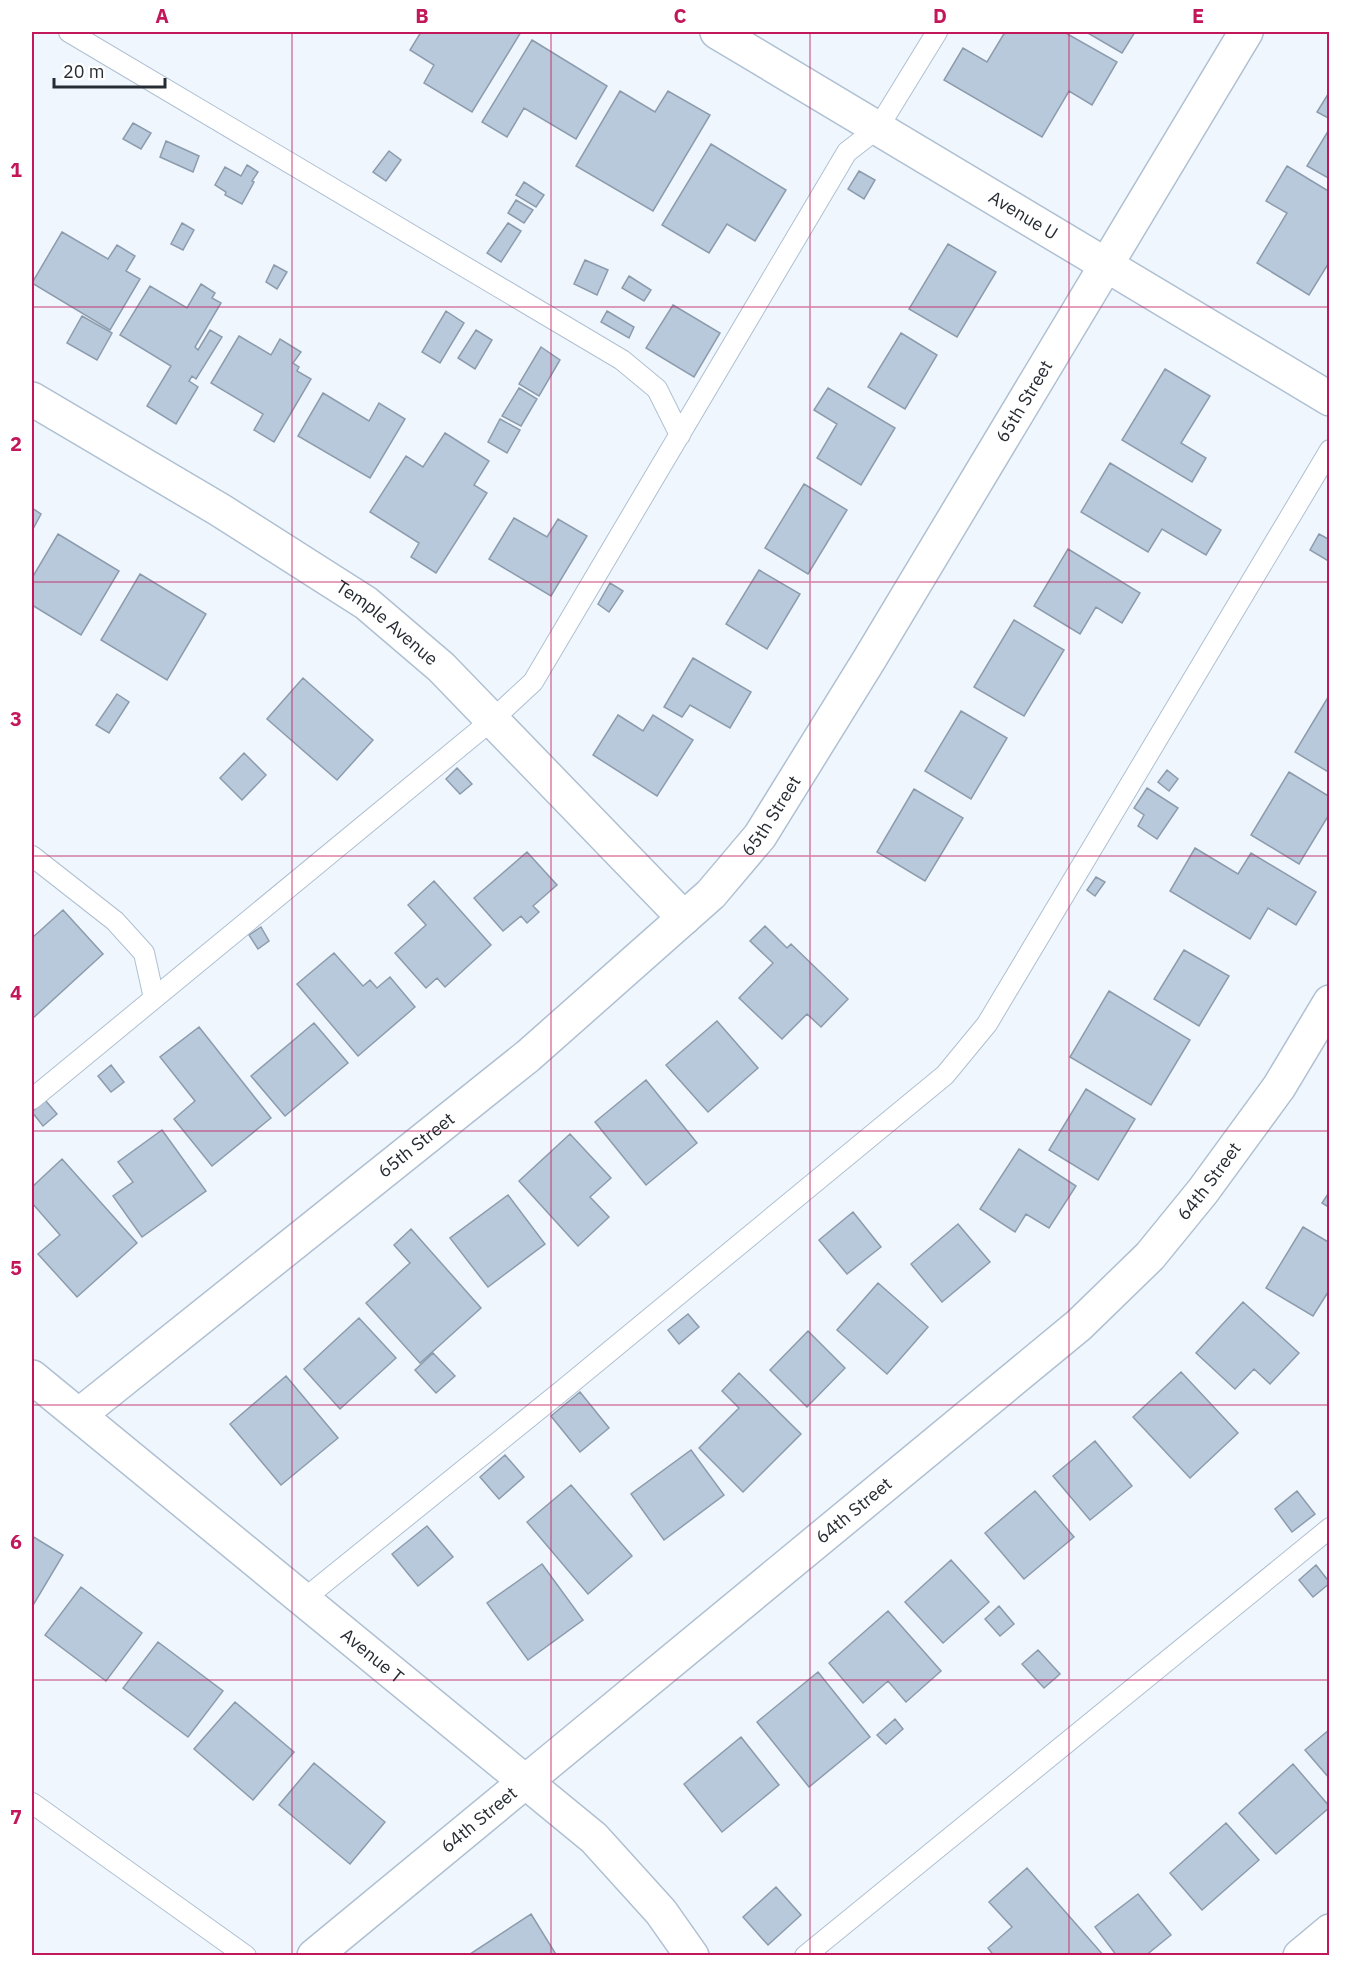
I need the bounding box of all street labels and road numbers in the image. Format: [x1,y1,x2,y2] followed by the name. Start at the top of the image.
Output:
[985,185,1062,244] street label: Avenue U
[990,356,1057,446] street label: 65th Street
[332,575,443,670] street label: Temple Avenue
[736,771,806,861] street label: 65th Street
[373,1107,459,1183] street label: 65th Street
[1172,1138,1246,1225] street label: 64th Street
[811,1472,896,1548] street label: 64th Street
[336,1623,409,1688] street label: Avenue T
[436,1781,522,1858] street label: 64th Street

